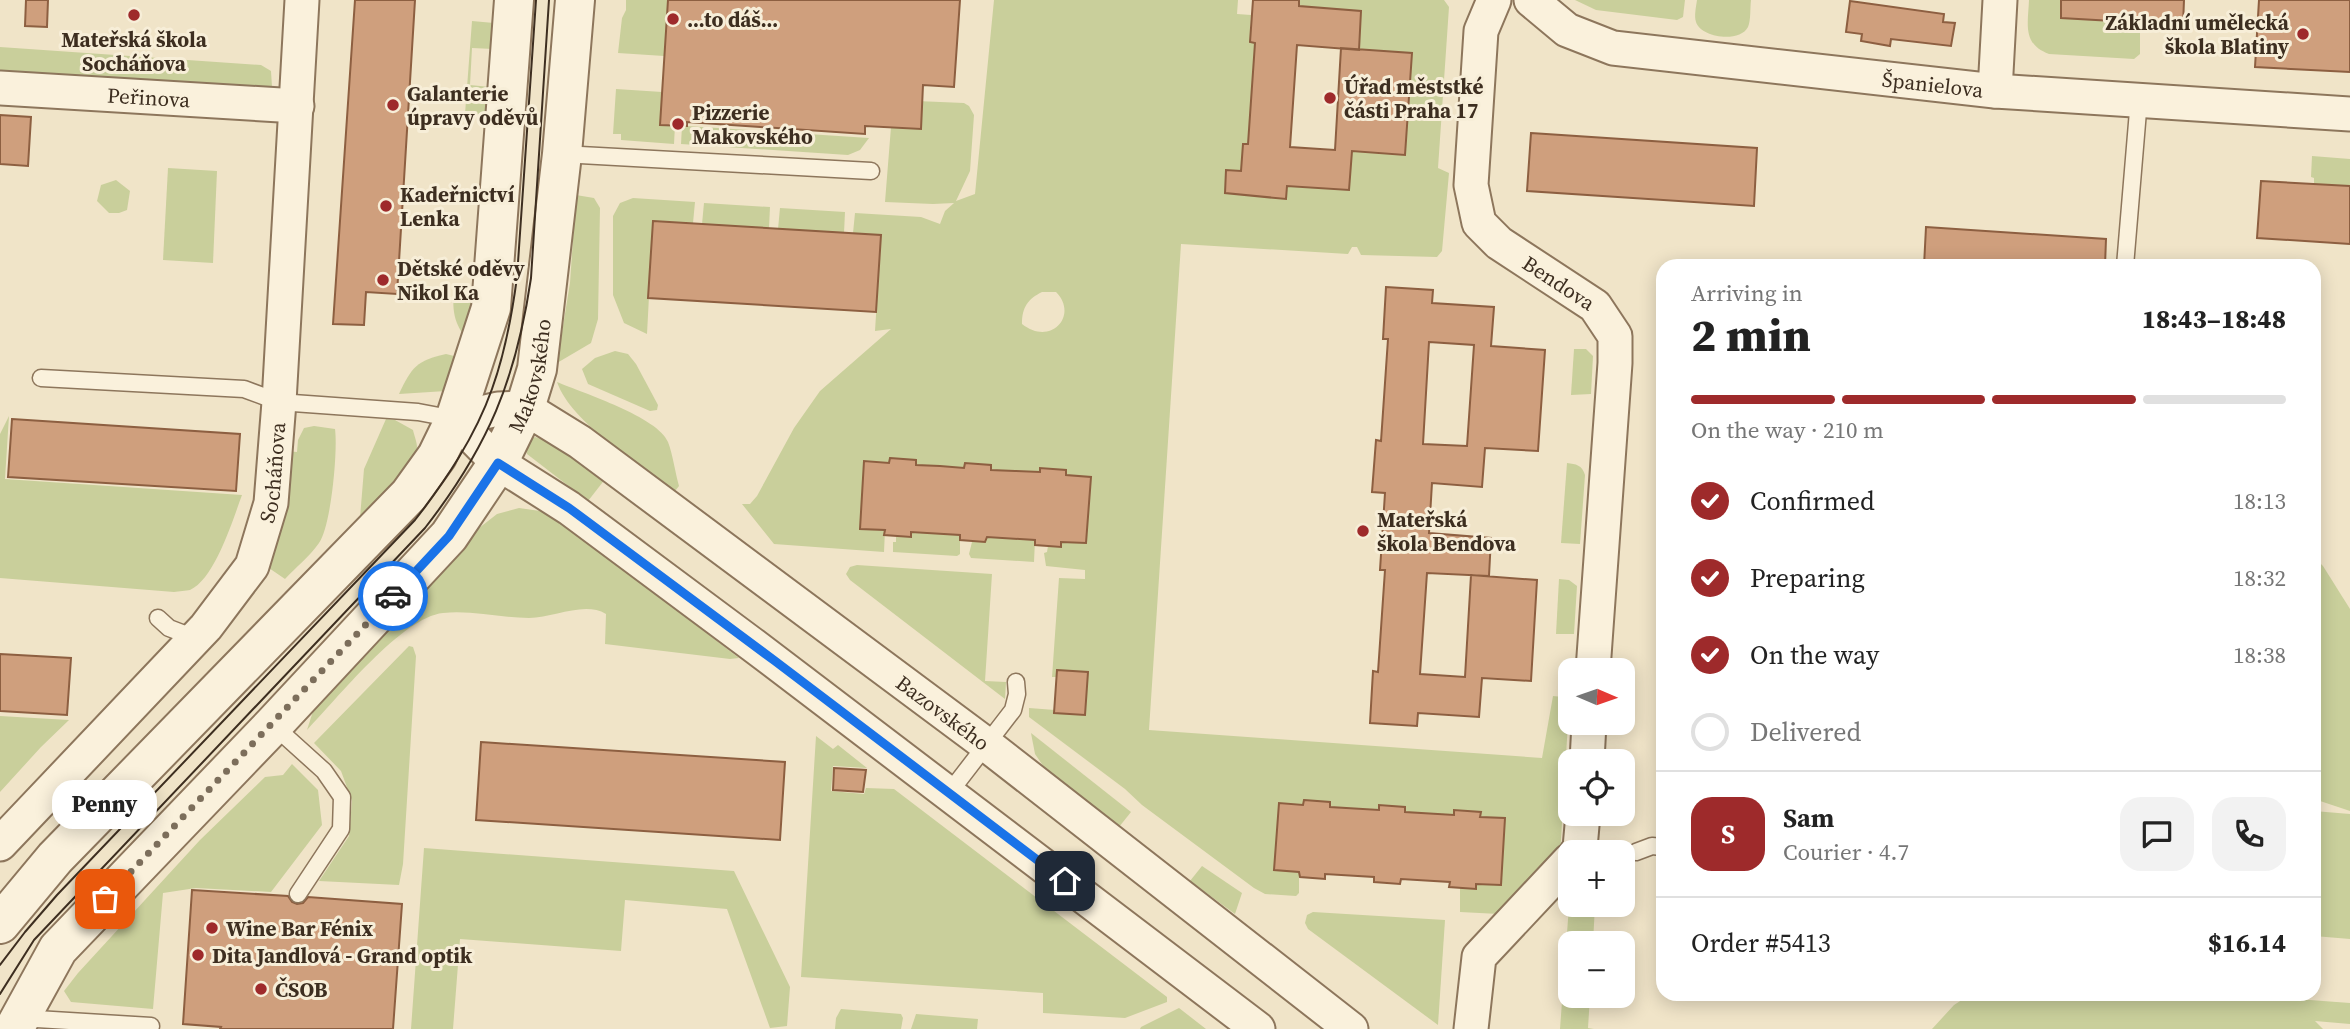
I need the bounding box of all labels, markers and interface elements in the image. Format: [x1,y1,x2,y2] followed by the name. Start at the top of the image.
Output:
[687,5,778,34] place label: …to dáš…
[126,7,142,23] marker: Mateřská škola Socháňova
[2105,8,2290,61] place label: Základní umělecká škola Blatiny
[665,11,681,27] marker: …to dáš…
[61,25,208,78] place label: Mateřská škola Socháňova
[2295,26,2311,42] marker: Základní umělecká škola Blatiny
[1881,64,1985,104] street label: Španielova
[1344,72,1484,125] place label: Úřad měststké části Praha 17
[407,79,539,132] place label: Galanterie úpravy oděvů
[106,80,191,114] street label: Peřinova
[1322,90,1338,106] marker: Úřad měststké části Praha 17
[385,97,401,113] marker: Galanterie úpravy oděvů
[692,98,813,151] place label: Pizzerie Makovského
[670,116,686,132] marker: Pizzerie Makovského
[400,180,515,233] place label: Kadeřnictví Lenka
[378,198,394,214] marker: Kadeřnictví Lenka
[1517,248,1601,317] street label: Bendova
[397,254,526,307] place label: Dětské oděvy Nikol Ka
[375,272,391,288] marker: Dětské oděvy Nikol Ka
[1691,277,1803,309] text: Arriving in
[2142,301,2286,337] text: 18:43–18:48
[1691,303,1811,366] text: 2 min
[501,317,557,437] street label: Makovského
[1691,414,1884,446] text: On the way · 210 m
[251,421,292,526] street label: Socháňova
[1691,482,1729,520] icon: check
[1750,483,1875,519] text: Confirmed
[2233,485,2286,517] text: 18:13
[1377,505,1517,558] place label: Mateřská škola Bendova
[1355,523,1371,539] marker: Mateřská škola Bendova
[1691,559,1729,597] icon: check
[1750,560,1865,596] text: Preparing
[358,561,428,631] courier
[2233,562,2286,594] text: 18:32
[374,577,412,615] icon: car
[1691,636,1729,674] icon: check
[1750,637,1879,673] text: On the way
[2233,639,2286,671] text: 18:38
[1558,658,1634,735] north arrow
[1558,658,1635,1008] map controls
[890,668,996,757] street label: Bazovského
[1750,714,1861,750] text: Delivered
[1558,749,1635,826] button: locate
[52,780,158,829] callout: Penny
[72,788,137,820] text: Penny
[2120,797,2194,871] button: chat
[2212,797,2286,871] button: phone
[1783,800,1834,836] text: Sam
[1721,816,1735,852] text: S
[1783,836,1909,868] text: Courier · 4.7
[1558,840,1635,917] button: +
[1035,851,1095,911] pin
[1046,862,1084,900] icon: home
[75,869,135,929] pin
[86,880,124,918] icon: bag
[226,914,373,943] place label: Wine Bar Fénix
[204,920,220,936] marker: Wine Bar Fénix
[1691,925,1831,961] text: Order #5413
[2208,925,2286,961] text: $16.14
[1558,931,1635,1008] button: −
[212,941,473,970] place label: Dita Jandlová - Grand optik
[190,947,206,963] marker: Dita Jandlová - Grand optik
[275,975,328,1004] place label: ČSOB
[253,981,269,997] marker: ČSOB

